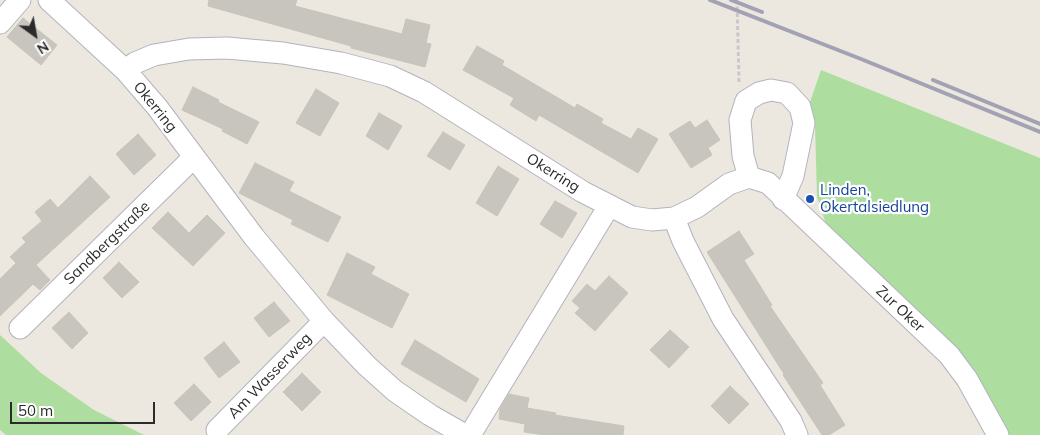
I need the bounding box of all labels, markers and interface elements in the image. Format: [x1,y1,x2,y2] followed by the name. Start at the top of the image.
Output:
[10,10,60,60] north arrow
[34,37,52,58] text: N
[129,78,181,136] street label: Okerring
[523,150,583,196] street label: Okerring
[820,181,929,216] place label: Linden, Okertalsiedlung
[804,193,816,205] marker: Linden, Okertalsiedlung
[60,198,154,288] street label: Sandbergstraße
[872,282,928,336] street label: Zur Oker
[225,329,315,423] street label: Am Wasserweg
[12,392,158,424] scale bar
[18,401,53,420] text: 50 m

